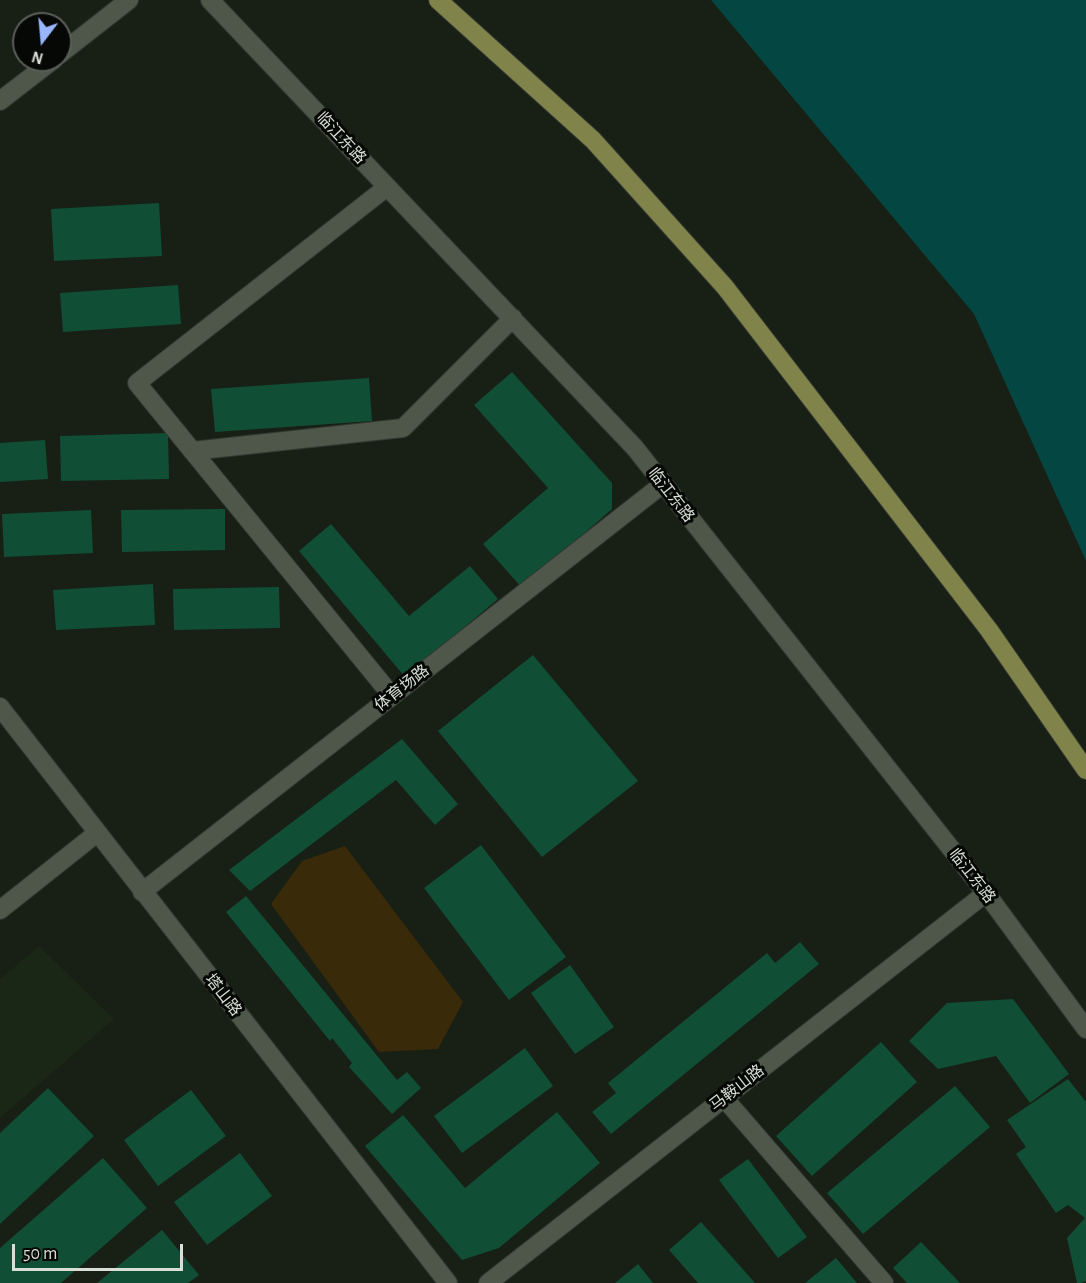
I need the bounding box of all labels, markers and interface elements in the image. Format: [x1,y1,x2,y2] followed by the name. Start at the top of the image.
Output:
[12,12,72,72] north arrow
[30,48,45,67] text: N
[312,108,370,168] street label: 临江东路
[644,464,698,526] street label: 临江东路
[371,661,433,715] street label: 体育场路
[945,845,999,907] street label: 临江东路
[201,970,245,1020] street label: 塔山路
[706,1061,768,1115] street label: 马鞍山路
[15,1232,186,1270] scale bar
[23,1245,57,1263] text: 50 m

